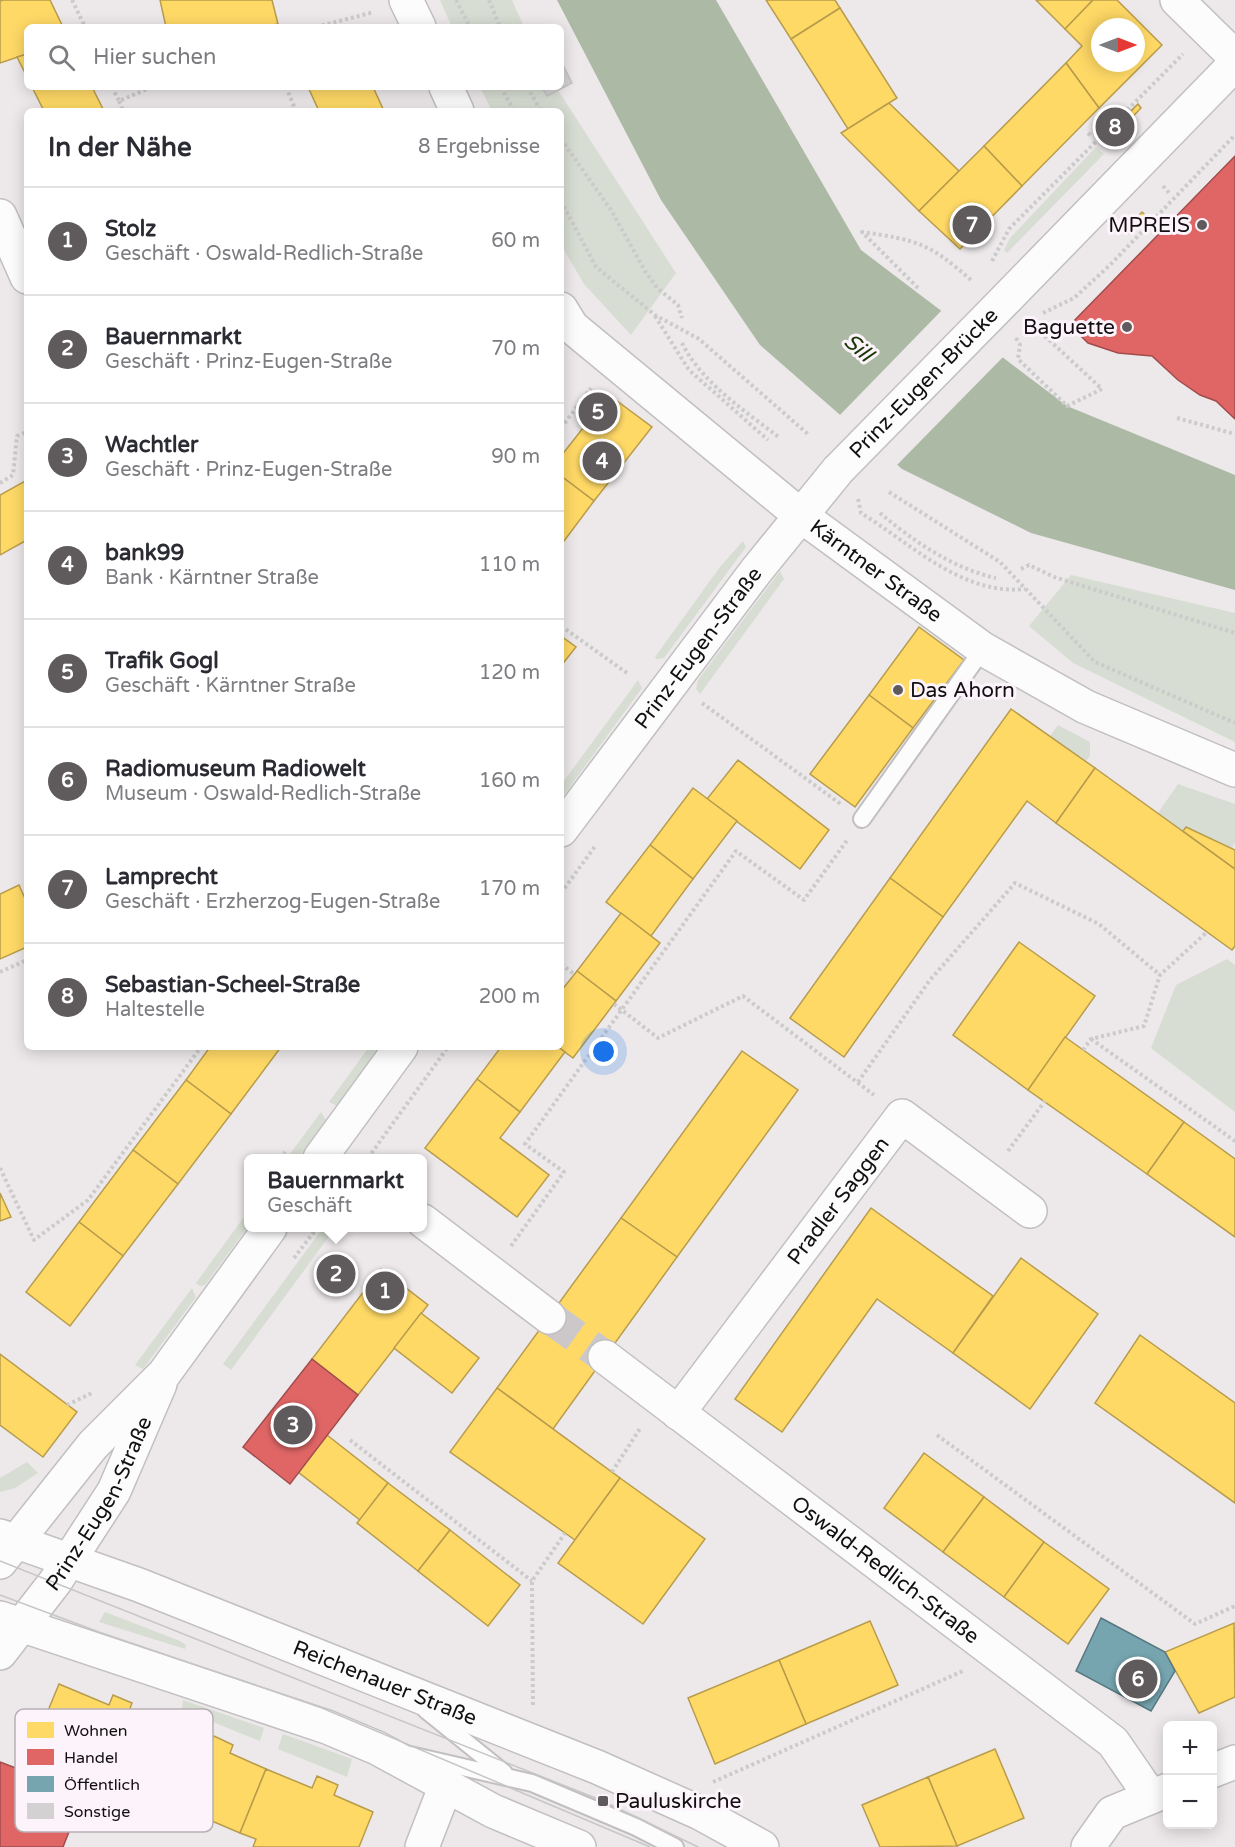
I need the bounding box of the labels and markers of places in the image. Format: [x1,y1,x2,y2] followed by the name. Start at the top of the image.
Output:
[1096,104,1134,150] pin: 8
[952,202,992,248] pin: 7
[1108,213,1190,238] place label: MPREIS
[1195,218,1209,232] marker: MPREIS
[1023,315,1115,340] place label: Baguette
[1120,320,1134,334] marker: Baguette
[578,390,618,434] pin: 5
[582,438,622,484] pin: 4
[910,678,1015,703] place label: Das Ahorn
[891,683,905,697] marker: Das Ahorn
[316,1252,356,1296] pin: 2
[366,1268,404,1314] pin: 1
[274,1402,312,1448] pin: 3
[1118,1656,1158,1702] pin: 6
[615,1789,742,1814] place label: Pauluskirche
[596,1794,610,1808] marker: Pauluskirche

